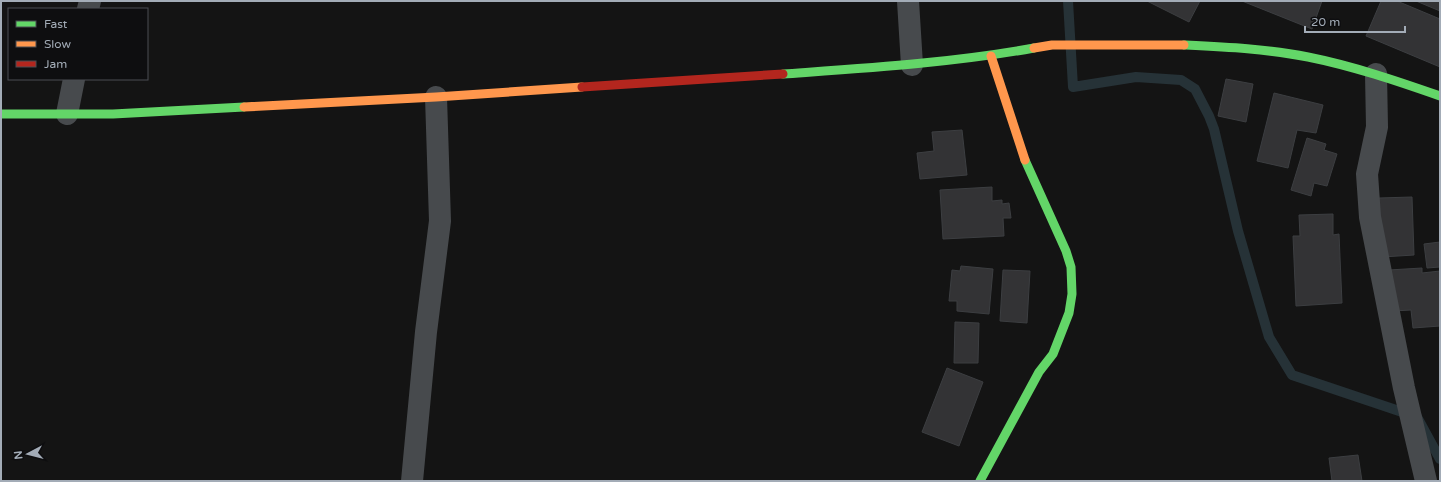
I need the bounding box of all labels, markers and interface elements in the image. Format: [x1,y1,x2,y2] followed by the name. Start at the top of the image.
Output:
[8,8,148,80] legend
[1305,8,1405,34] scale bar
[1311,15,1340,29] text: 20 m
[44,17,68,31] text: Fast
[44,37,71,51] text: Slow
[44,57,67,71] text: Jam
[8,434,48,474] north arrow
[12,450,26,460] text: N

